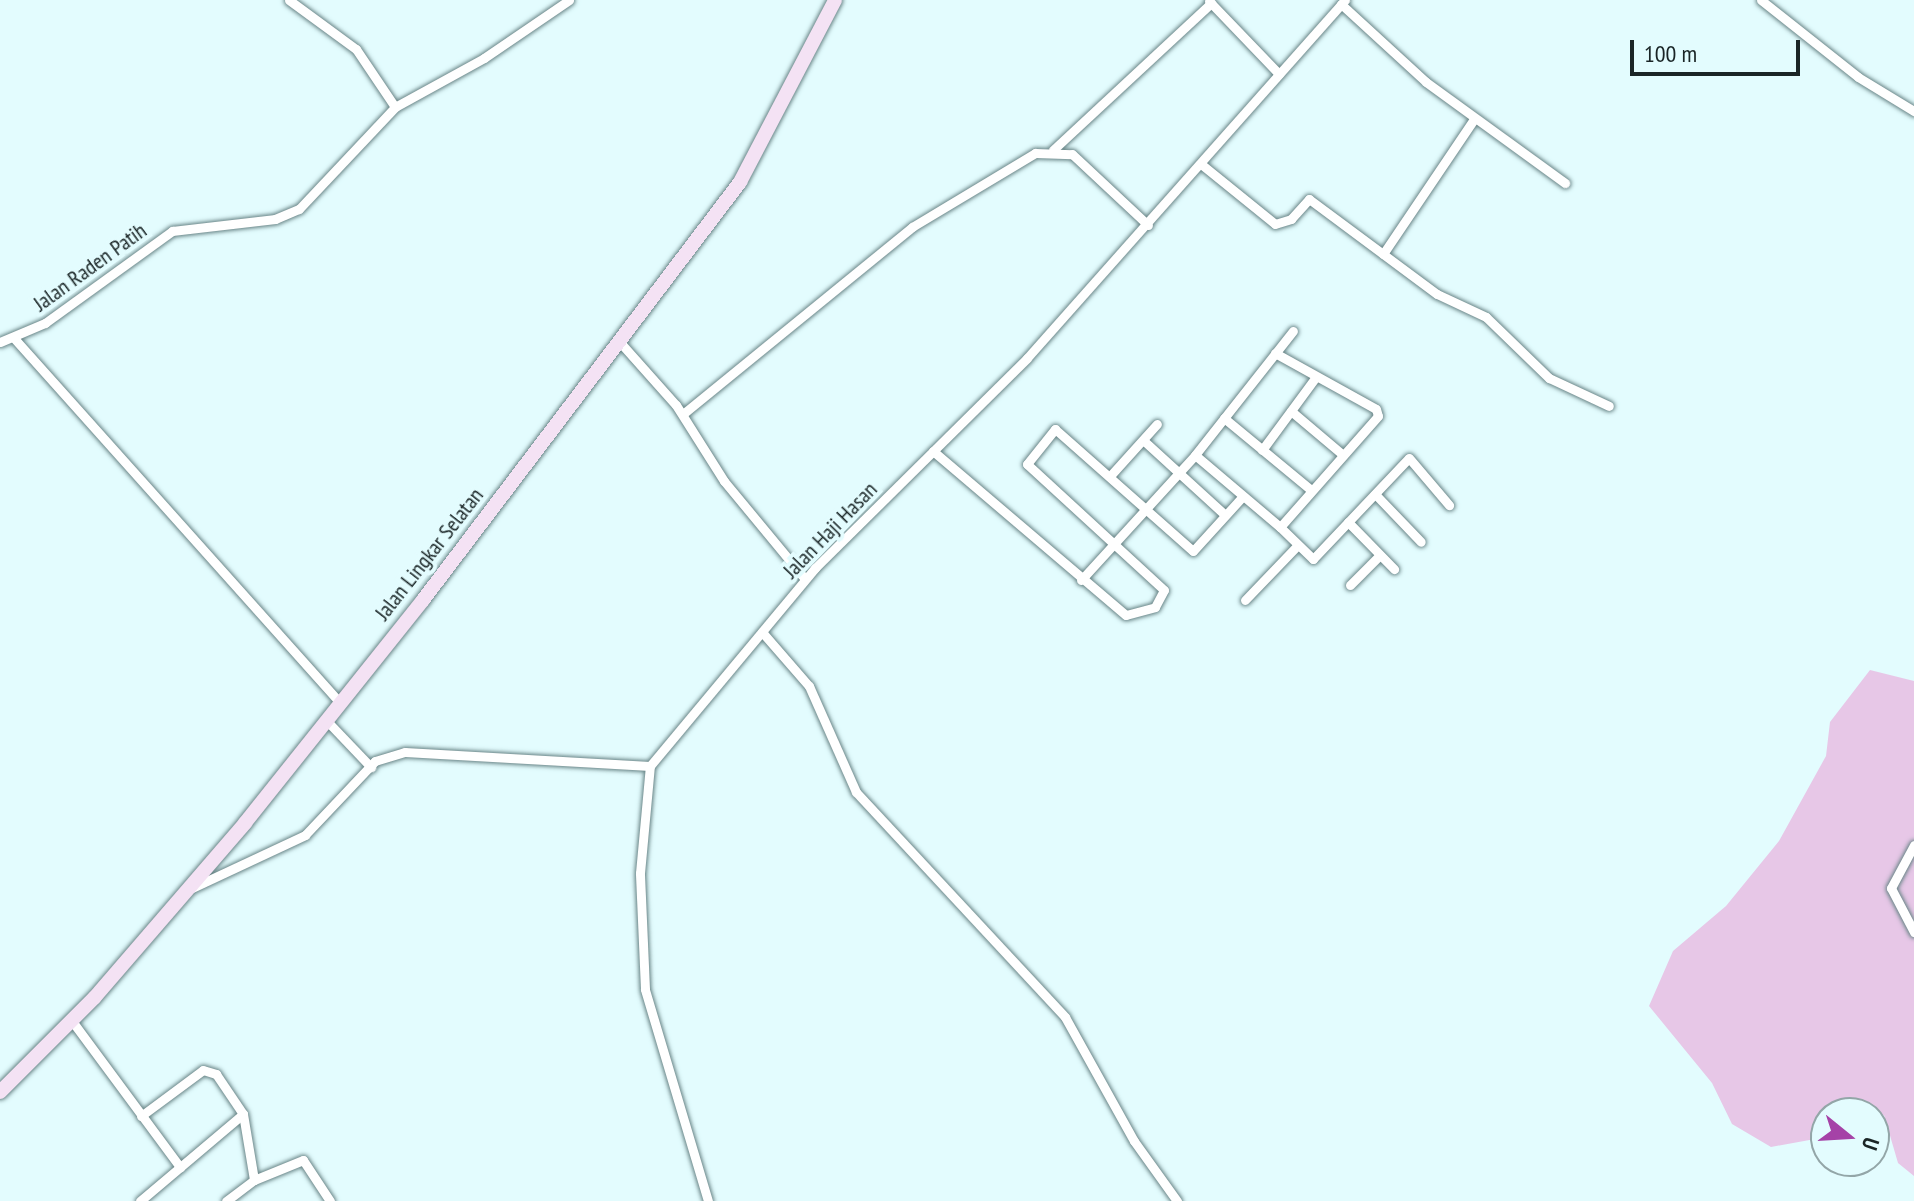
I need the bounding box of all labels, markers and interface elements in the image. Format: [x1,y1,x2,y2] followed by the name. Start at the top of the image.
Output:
[1634,24,1804,74] scale bar
[1644,38,1697,69] text: 100 m
[28,217,152,317] street label: Jalan Raden Patih
[778,476,882,584] street label: Jalan Haji Hasan
[369,483,489,625] street label: Jalan Lingkar Selatan
[1810,1097,1890,1177] north arrow
[1856,1134,1886,1154] text: U

